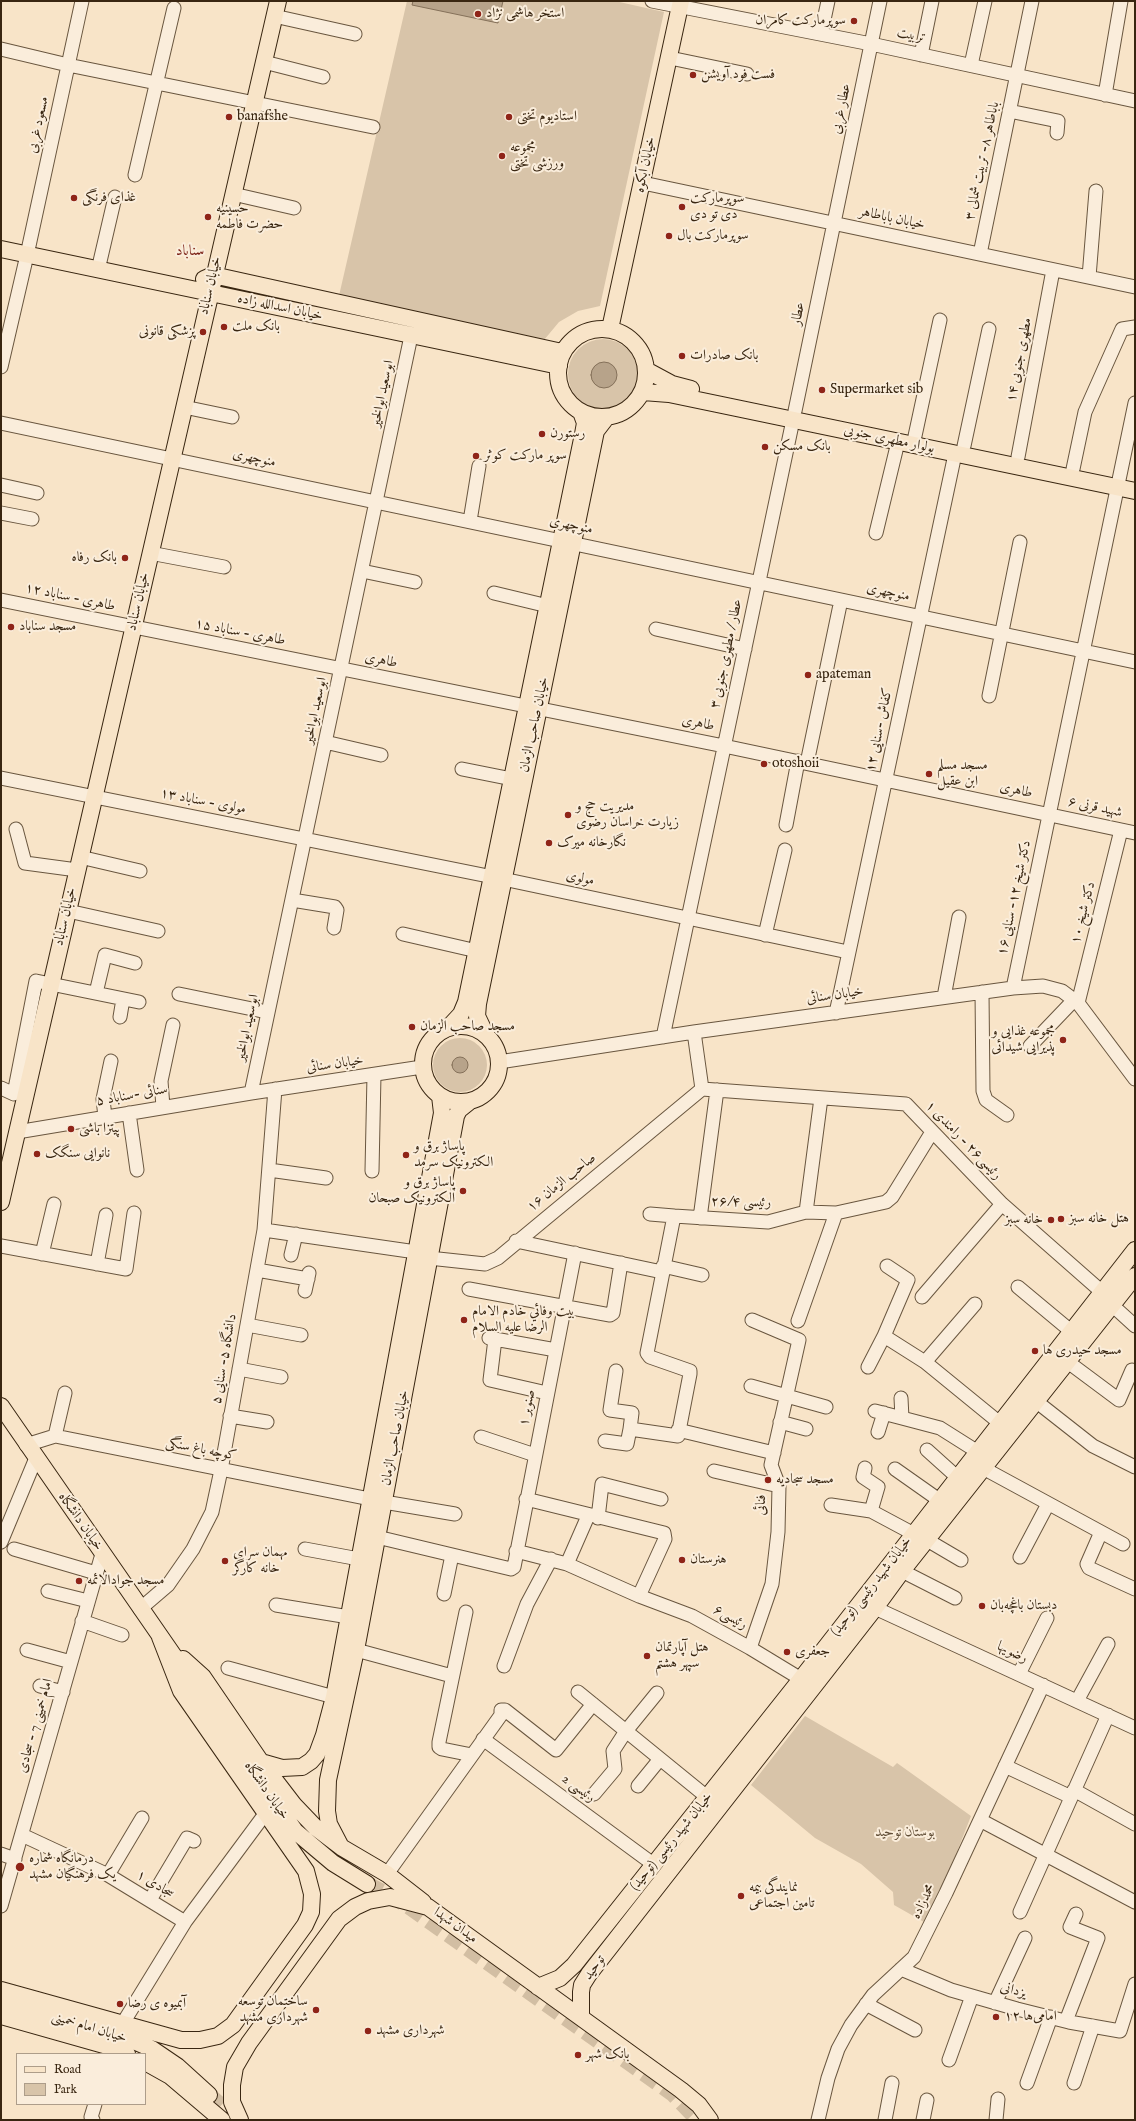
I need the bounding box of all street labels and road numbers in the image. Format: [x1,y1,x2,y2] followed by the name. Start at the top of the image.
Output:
[895,25,927,47] street label: تربیت
[828,82,856,136] street label: عطار غربی
[25,95,53,155] street label: مسعود غربی
[962,100,1004,222] street label: باباطاهر ۸- تربیت شمالی ۳
[632,136,660,194] street label: خیابان آبکوه
[858,204,926,234] street label: خیابان باباطاهر
[196,255,226,317] street label: خیابان سناباد
[236,291,324,325] street label: خیابان اسدالله زاده
[788,301,810,327] street label: عطار
[1004,316,1036,404] street label: مطهری جنوبی ۱۴
[368,359,398,429] street label: ابوسعید ابوالخیر
[842,422,936,458] street label: بولوار مطهری جنوبی
[231,446,277,472] street label: منوچهری
[548,513,594,539] street label: منوچهری
[124,571,154,633] street label: خیابان سناباد
[23,580,117,616] street label: طاهری - سناباد ۱۲
[865,580,911,606] street label: منوچهری
[707,598,747,710] street label: عطار / مطهری جنوبی ۳
[193,616,287,650] street label: طاهری - سناباد ۱۵
[363,650,399,672] street label: طاهری
[301,676,331,746] street label: ابوسعید ابوالخیر
[517,676,553,774] street label: خیابان صاحب الزمان
[863,686,897,774] street label: کفاش -سنایی ۱۲
[680,713,716,735] street label: طاهری
[998,779,1034,803] street label: طاهری
[159,785,247,819] street label: مولوی - سناباد ۱۳
[1066,794,1124,822] street label: شهید قرنی ۶
[995,839,1035,957] street label: دکتر شیخ ۱۲- سنایی ۱۶
[564,868,596,890] street label: مولوی
[1068,880,1100,946] street label: دکتر شیخ ۱۰
[51,886,81,948] street label: خیابان سناباد
[805,984,865,1008] street label: خیابان سنائی
[233,993,263,1063] street label: ابوسعید ابوالخیر
[305,1053,365,1077] street label: خیابان سنائی
[95,1081,169,1111] street label: سنائی -سناباد ۵
[921,1098,1005,1184] street label: رئیسی۲۶ - رامندی ۱
[524,1150,600,1216] street label: صاحب الزمان ۱۶
[711,1194,771,1212] street label: رئیسی ۲۶/۴
[209,1313,241,1405] street label: دانشگاه ۵- سنایی ۵
[516,1388,540,1428] street label: صنوبر ۱
[378,1389,414,1487] street label: خیابان صاحب الزمان
[164,1435,238,1465] street label: کوچه باغ سنگی
[54,1490,106,1554] street label: خیابان دانشگاه
[753,1494,771,1516] street label: فنائی
[828,1534,916,1640] street label: خیابان شهید رئیسی (توحید)
[710,1602,750,1634] street label: رئیسی۶
[994,1639,1030,1667] street label: رضویها
[15,1677,57,1775] street label: امام خمینی 7 - سجادی
[240,1759,292,1823] street label: خیابان دانشگاه
[558,1771,598,1807] street label: رئیسی 2
[627,1789,717,1895] street label: خیابان شهید رئیسی (توحید)
[133,1867,177,1903] street label: سجادی ۱
[908,1882,940,1922] street label: محمدزاده
[430,1904,480,1948] street label: میدان شهدا
[580,1952,610,1984] street label: توحید
[998,1979,1028,2003] street label: یزدانی
[49,2009,129,2047] street label: خیابان امام خمینی

